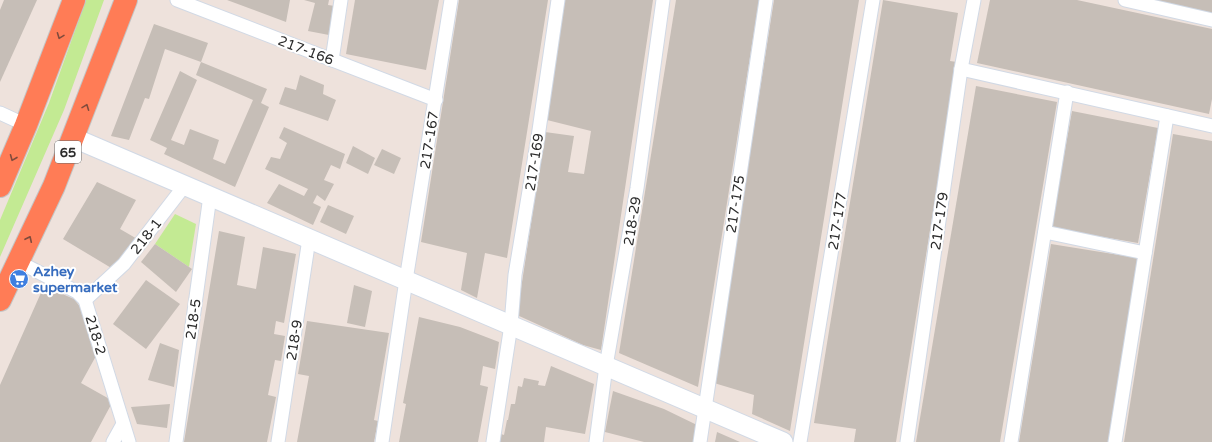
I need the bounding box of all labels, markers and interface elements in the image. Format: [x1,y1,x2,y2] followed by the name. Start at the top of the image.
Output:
[276,32,336,69] street label: 217-166
[57,33,65,40] one-way arrow
[81,103,89,110] one-way arrow
[417,110,442,170] street label: 217-167
[522,132,547,192] street label: 217-169
[55,141,81,163] road number: 65
[9,154,17,161] one-way arrow
[723,174,748,234] street label: 217-175
[825,191,850,251] street label: 217-177
[927,191,952,251] street label: 217-179
[620,195,645,247] street label: 218-29
[127,215,166,258] street label: 218-1
[24,236,32,244] one-way arrow
[33,263,118,296] place label: Azhey supermarket
[8,268,30,290] supermarket icon: Azhey supermarket
[182,298,205,340] street label: 218-5
[81,313,110,357] street label: 218-2
[283,319,306,362] street label: 218-9

